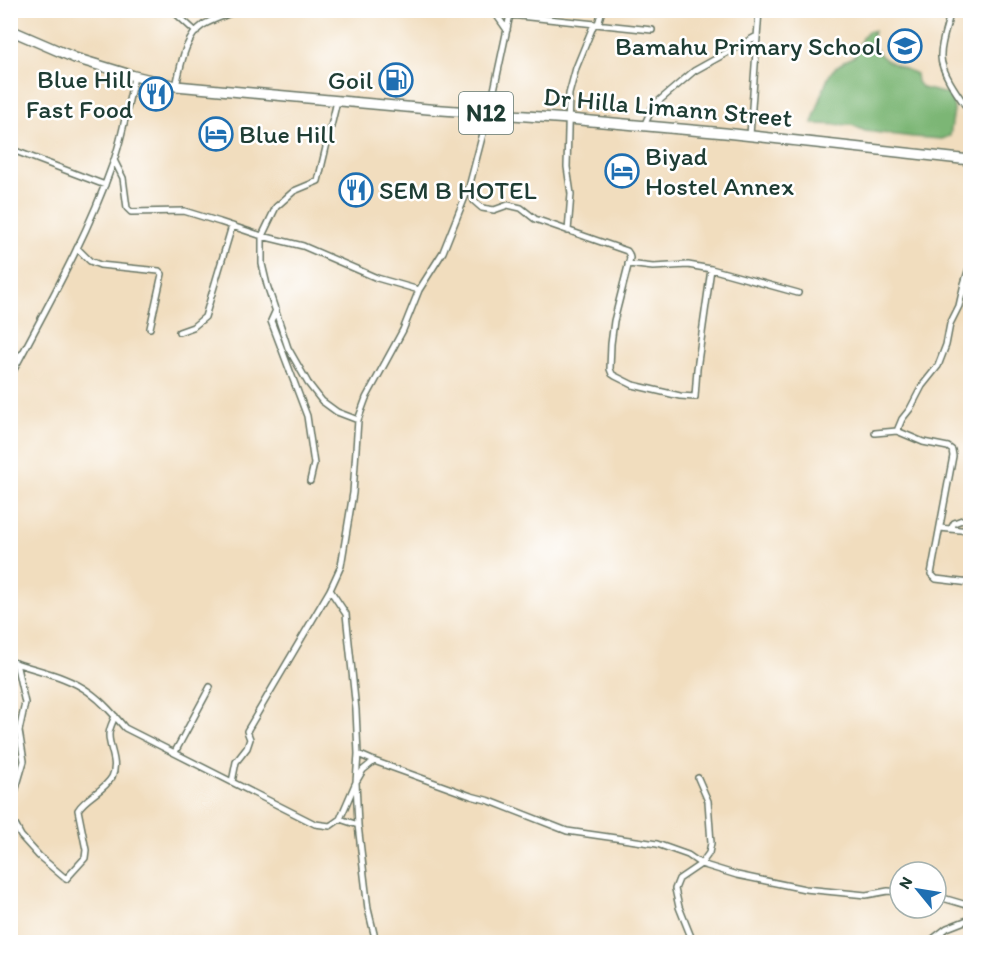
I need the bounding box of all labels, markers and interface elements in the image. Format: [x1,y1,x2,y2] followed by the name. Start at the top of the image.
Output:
[887,28,923,64] school or university icon: Bamahu Primary School
[615,30,882,62] place label: Bamahu Primary School
[378,62,414,98] fuel station icon: Goil
[26,63,133,125] place label: Blue Hill Fast Food
[328,64,373,96] place label: Goil
[138,76,174,112] restaurant icon: Blue Hill Fast Food
[542,80,794,134] street label: Dr Hilla Limann Street
[459,92,513,134] road number: N12
[198,116,234,152] hotel icon: Blue Hill
[239,118,335,150] place label: Blue Hill
[645,140,794,202] place label: Biyad Hostel Annex
[604,153,640,189] hotel icon: Biyad Hostel Annex
[338,172,374,208] restaurant icon: SEM B HOTEL
[379,174,537,206] place label: SEM B HOTEL
[888,860,948,920] north arrow
[895,873,916,892] text: N

